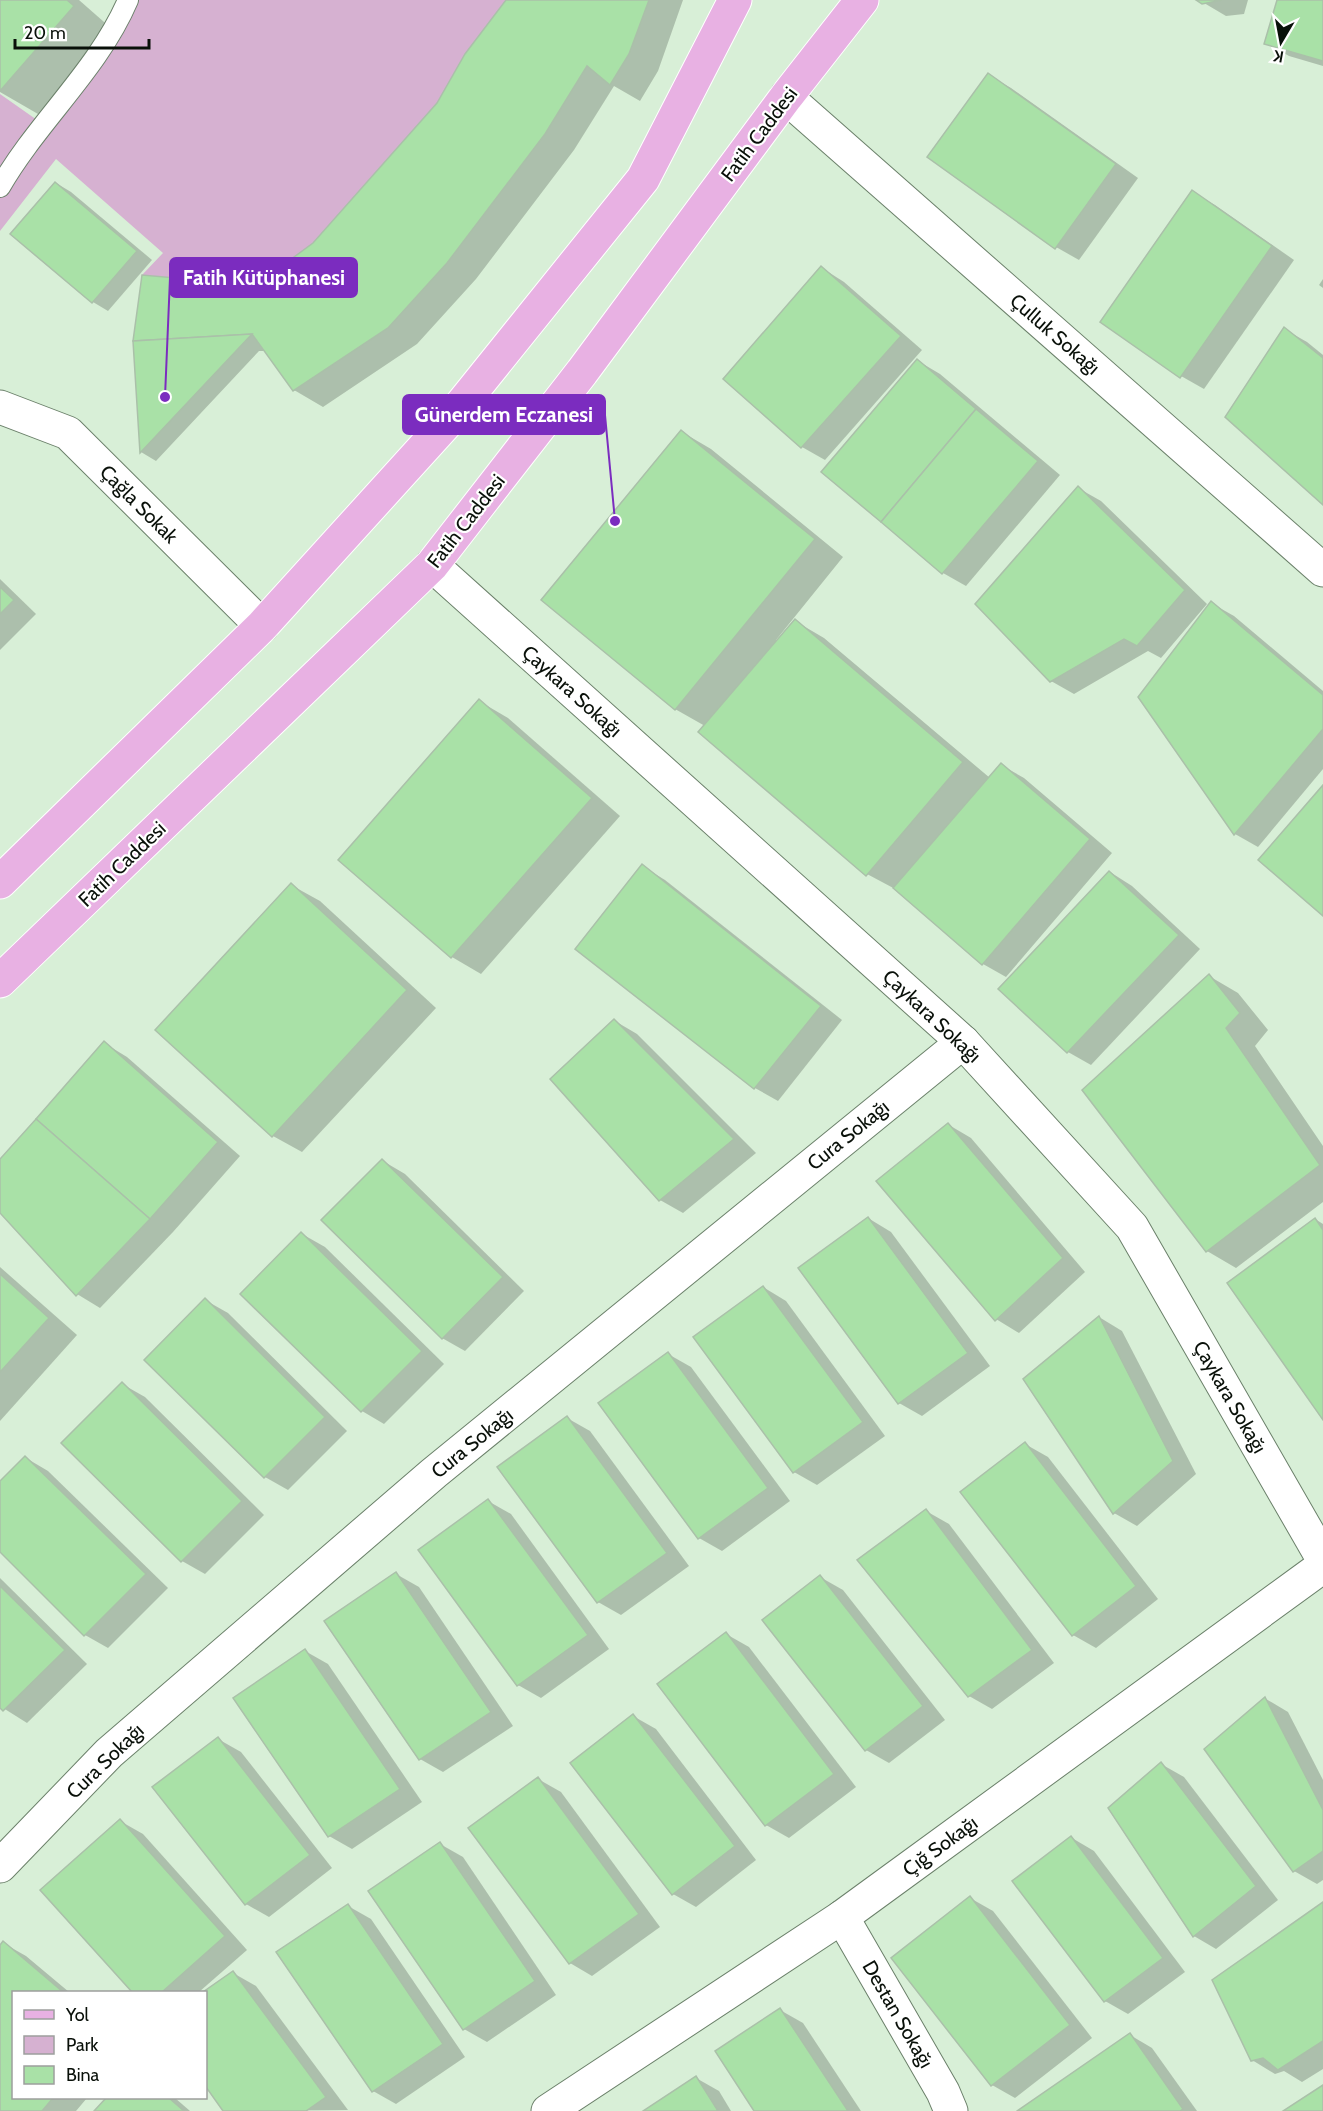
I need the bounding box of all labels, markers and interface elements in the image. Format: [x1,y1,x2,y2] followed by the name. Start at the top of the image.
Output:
[15,12,148,50] scale bar
[1251,12,1311,72] north arrow
[24,22,66,44] text: 20 m
[1272,46,1285,67] text: K
[716,82,802,186] street label: Fatih Caddesi
[170,258,357,297] callout: Fatih Kütüphanesi
[183,265,345,290] text: Fatih Kütüphanesi
[1005,288,1105,380] street label: Çulluk Sokağı
[403,395,605,434] callout: Günerdem Eczanesi
[415,402,593,427] text: Günerdem Eczanesi
[95,460,183,548] street label: Çağla Sokak
[422,470,510,572] street label: Fatih Caddesi
[517,640,627,742] street label: Çaykara Sokağı
[73,816,171,912] street label: Fatih Caddesi
[878,964,986,1068] street label: Çaykara Sokağı
[802,1095,894,1175] street label: Cura Sokağı
[1188,1337,1272,1457] street label: Çaykara Sokağı
[426,1403,518,1483] street label: Cura Sokağı
[61,1718,149,1804] street label: Cura Sokağı
[898,1811,982,1881] street label: Çığ Sokağı
[858,1956,938,2072] street label: Destan Sokağı
[12,1991,207,2099] legend
[65,2004,90,2026] text: Yol
[66,2034,99,2056] text: Park
[66,2064,100,2086] text: Bina

